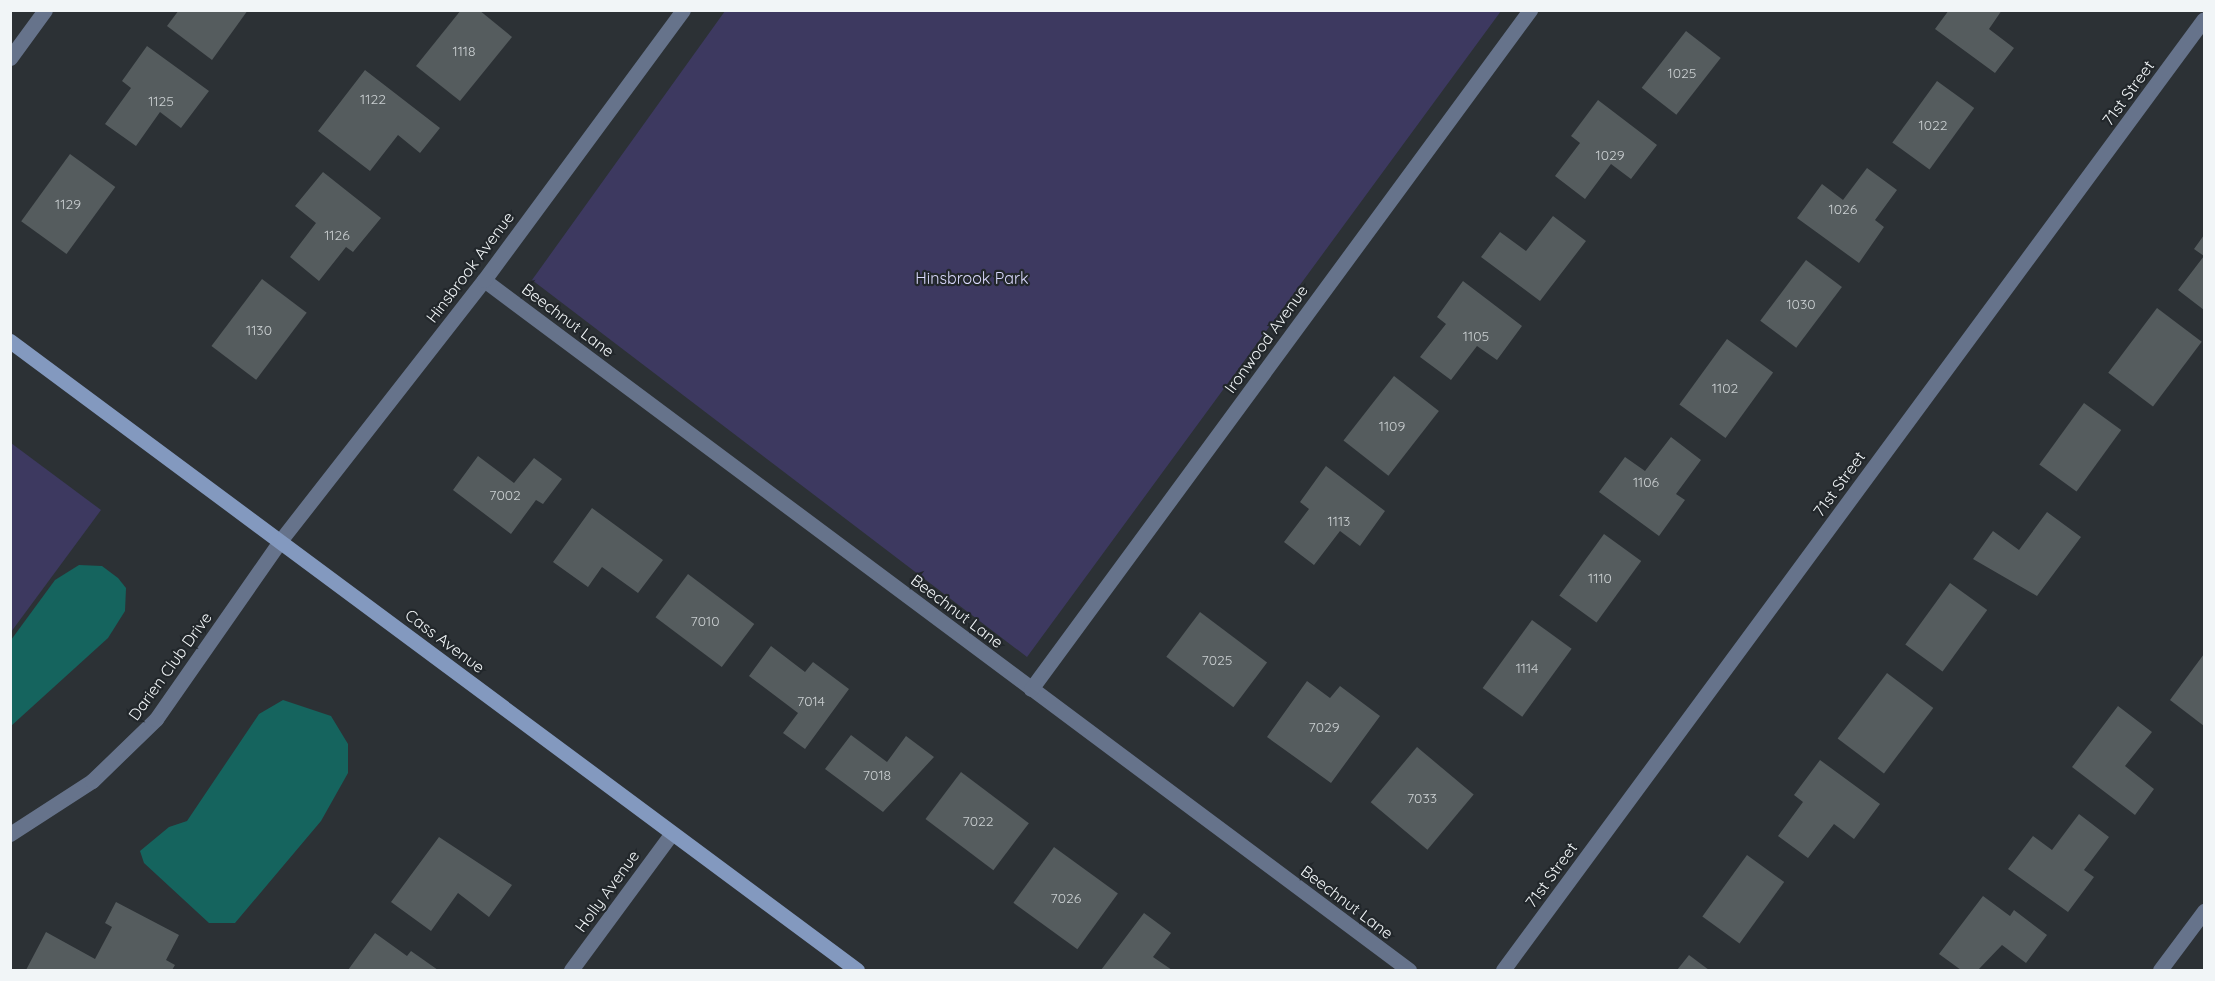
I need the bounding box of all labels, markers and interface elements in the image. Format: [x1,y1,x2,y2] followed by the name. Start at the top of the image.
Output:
[452,43,476,59] house number: 1118
[2098,57,2158,129] street label: 71st Street
[1668,65,1696,81] house number: 1025
[360,91,386,107] house number: 1122
[148,93,174,109] house number: 1125
[1918,117,1948,133] house number: 1022
[1595,147,1625,163] house number: 1029
[55,196,81,212] house number: 1129
[1829,201,1857,217] house number: 1026
[422,208,518,326] street label: Hinsbrook Avenue
[324,227,350,243] house number: 1126
[915,268,1029,288] park label: Hinsbrook Park
[518,279,618,361] street label: Beechnut Lane
[1220,281,1312,397] street label: Ironwood Avenue
[1786,296,1816,312] house number: 1030
[246,322,272,338] house number: 1130
[1463,328,1489,344] house number: 1105
[1712,380,1738,396] house number: 1102
[1379,418,1405,434] house number: 1109
[1809,448,1869,520] street label: 71st Street
[1633,474,1659,490] house number: 1106
[489,487,521,503] house number: 7002
[1328,513,1350,529] house number: 1113
[907,570,1007,652] street label: Beechnut Lane
[1588,570,1612,586] house number: 1110
[402,605,488,677] street label: Cass Avenue
[124,608,216,724] street label: Darien Club Drive
[690,613,720,629] house number: 7010
[1202,652,1232,668] house number: 7025
[1516,660,1538,676] house number: 1114
[797,693,825,709] house number: 7014
[1308,719,1340,735] house number: 7029
[863,767,891,783] house number: 7018
[1407,790,1437,806] house number: 7033
[962,813,994,829] house number: 7022
[1521,839,1581,911] street label: 71st Street
[571,846,643,936] street label: Holly Avenue
[1297,861,1397,943] street label: Beechnut Lane
[1051,890,1081,906] house number: 7026

